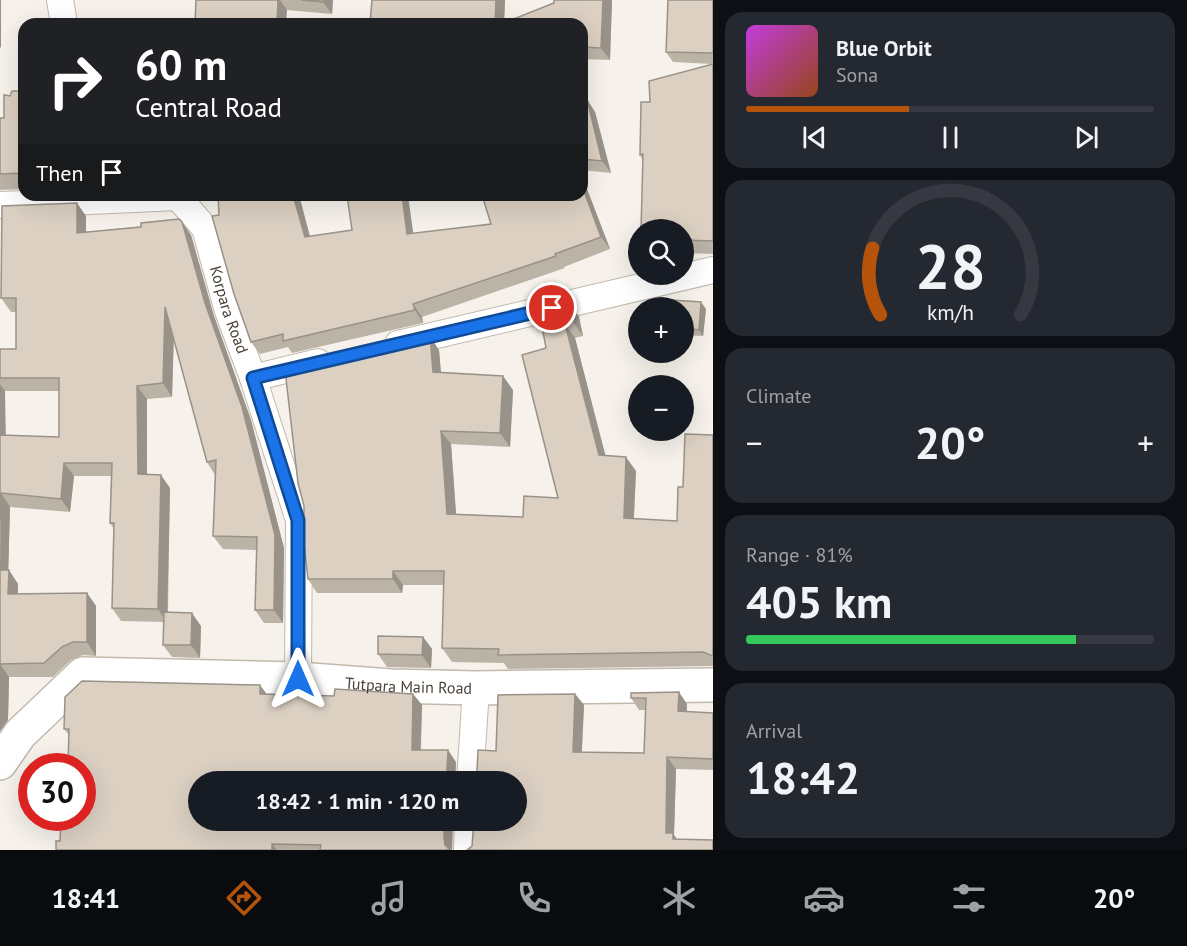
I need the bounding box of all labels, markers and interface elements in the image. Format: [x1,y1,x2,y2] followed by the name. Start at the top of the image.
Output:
[836,34,932,62] text: Blue Orbit
[135,37,227,92] text: 60 m
[36,42,114,120] icon: right
[836,62,878,88] text: Sona
[135,90,282,124] text: Central Road
[798,121,831,154] icon: previous
[934,121,967,154] icon: pause
[1070,121,1103,154] icon: next
[95,156,128,189] icon: arrive
[36,159,83,187] text: Then
[628,219,694,441] map controls
[628,219,694,285] button: search
[915,225,985,306] text: 28
[206,263,253,356] street label: Korpara Road
[526,282,577,333] pin
[535,291,568,324] icon: arrive
[628,297,694,363] button: +
[926,298,973,326] text: km/h
[628,375,694,441] button: −
[746,383,812,409] text: Climate
[915,413,985,471] text: 20°
[746,421,763,464] text: −
[1137,421,1154,464] text: +
[746,542,853,568] text: Range · 81%
[746,572,892,630] text: 405 km
[266,647,330,711] position arrow
[344,673,472,698] street label: Tutpara Main Road
[746,718,802,744] text: Arrival
[746,748,860,806] text: 18:42
[18,753,96,831] speed limit sign: 30
[256,787,459,815] text: 18:42 · 1 min · 120 m
[223,877,265,919] icon: directions
[368,877,410,919] icon: music
[513,877,555,919] icon: phone
[658,877,700,919] icon: climate
[803,877,845,919] icon: car
[948,877,990,919] icon: filters
[52,881,120,915] text: 18:41
[1093,881,1135,915] text: 20°

